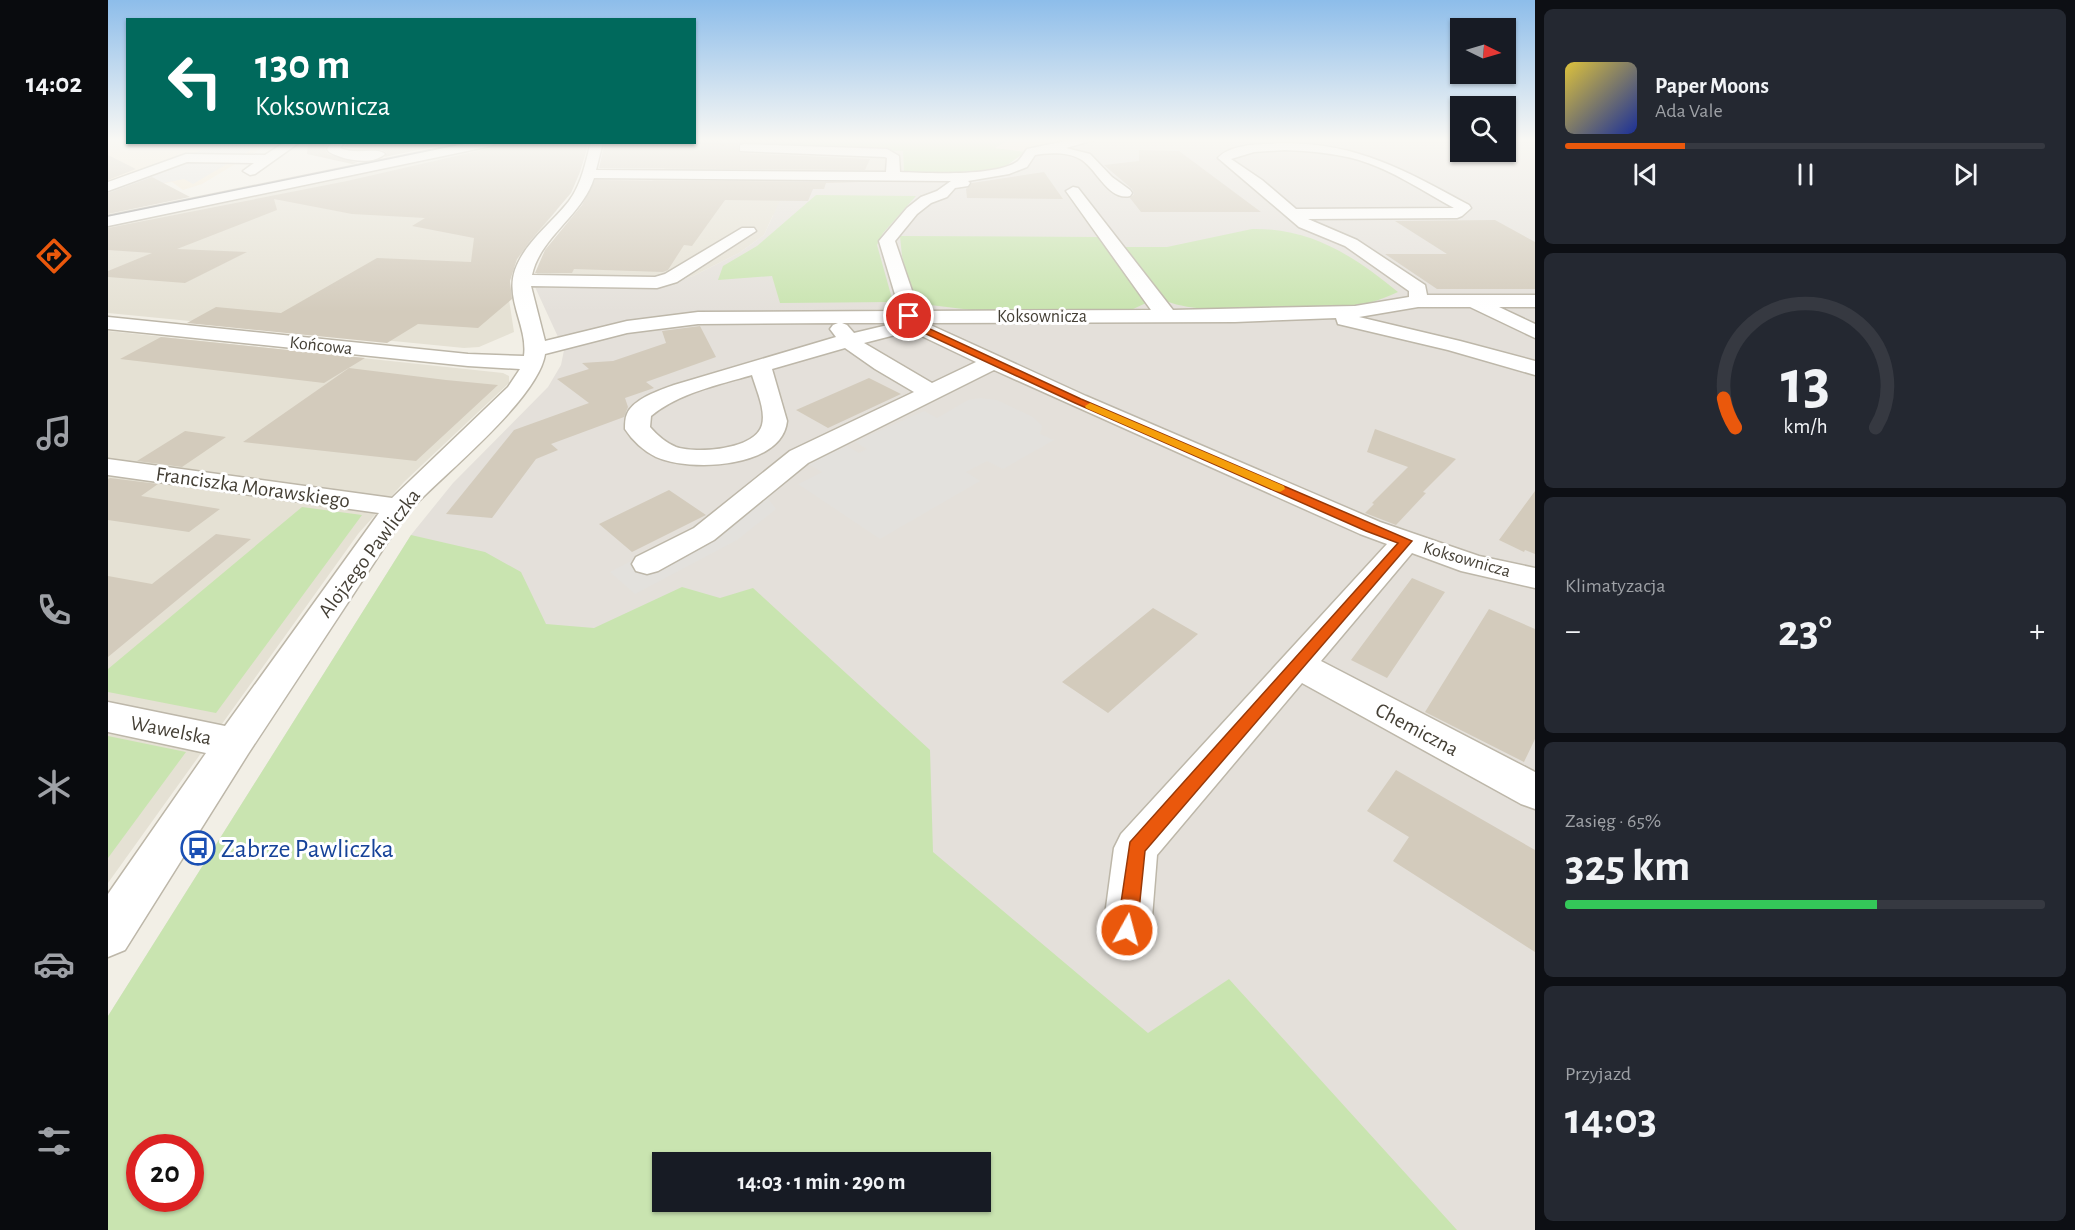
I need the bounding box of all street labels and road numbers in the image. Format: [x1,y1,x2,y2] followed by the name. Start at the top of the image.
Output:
[997,308,1087,326] street label: Koksownicza
[289,334,353,358] street label: Końcowa
[154,463,351,512] street label: Franciszka Morawskiego
[314,485,425,621] street label: Alojzego Pawliczka
[1421,539,1513,581] street label: Koksownicza
[1372,699,1462,760] street label: Chemiczna
[128,712,214,749] street label: Wawelska

